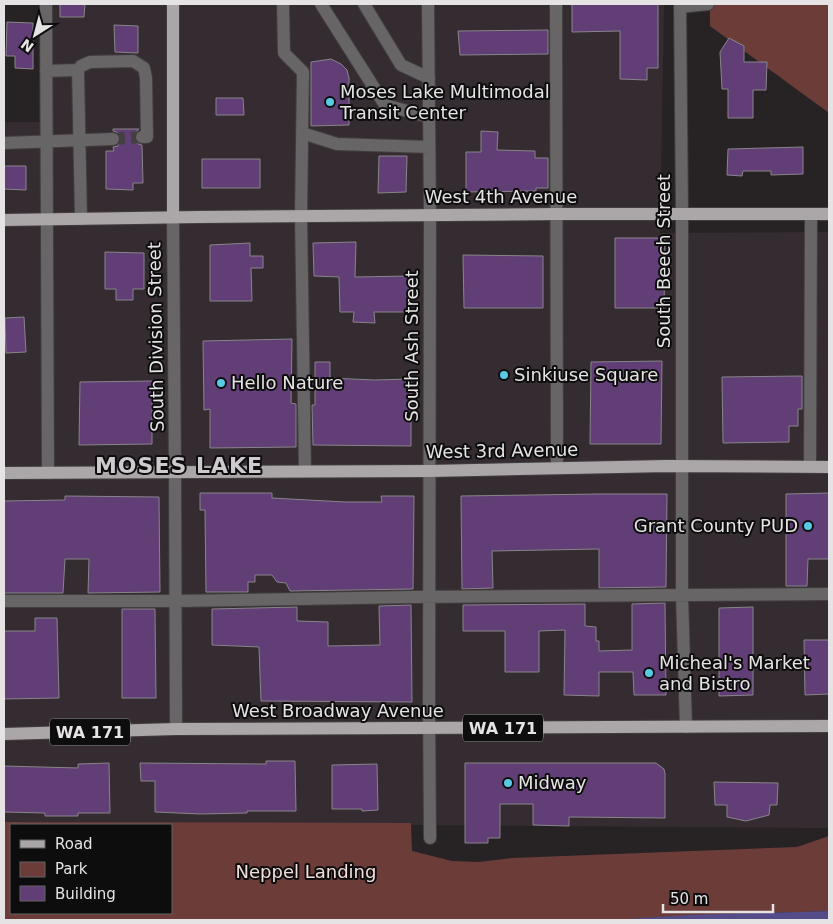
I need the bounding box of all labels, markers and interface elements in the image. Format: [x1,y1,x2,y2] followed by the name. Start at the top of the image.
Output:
[10,10,60,60] north arrow
[18,36,37,55] text: N
[339,81,550,123] place label: Moses Lake Multimodal Transit Center
[324,96,336,108] marker: Moses Lake Multimodal Transit Center
[653,174,674,348] street label: South Beech Street
[425,186,577,207] street label: West 4th Avenue
[143,242,168,432] street label: South Division Street
[401,270,422,422] street label: South Ash Street
[514,364,658,385] place label: Sinkiuse Square
[498,369,510,381] marker: Sinkiuse Square
[231,372,343,393] place label: Hello Nature
[215,377,227,389] marker: Hello Nature
[426,439,578,462] street label: West 3rd Avenue
[95,453,263,478] district label: MOSES LAKE
[634,515,798,536] place label: Grant County PUD
[802,520,814,532] marker: Grant County PUD
[659,652,810,694] place label: Micheal's Market and Bistro
[643,667,655,679] marker: Micheal's Market and Bistro
[232,700,444,721] street label: West Broadway Avenue
[463,714,543,741] road number: WA 171
[50,719,130,746] road number: WA 171
[518,772,587,793] place label: Midway
[502,777,514,789] marker: Midway
[10,824,172,914] legend
[55,835,93,853] text: Road
[55,860,88,878] text: Park
[236,861,376,882] park label: Neppel Landing
[663,882,773,914] scale bar
[55,885,116,903] text: Building
[670,890,708,908] text: 50 m

